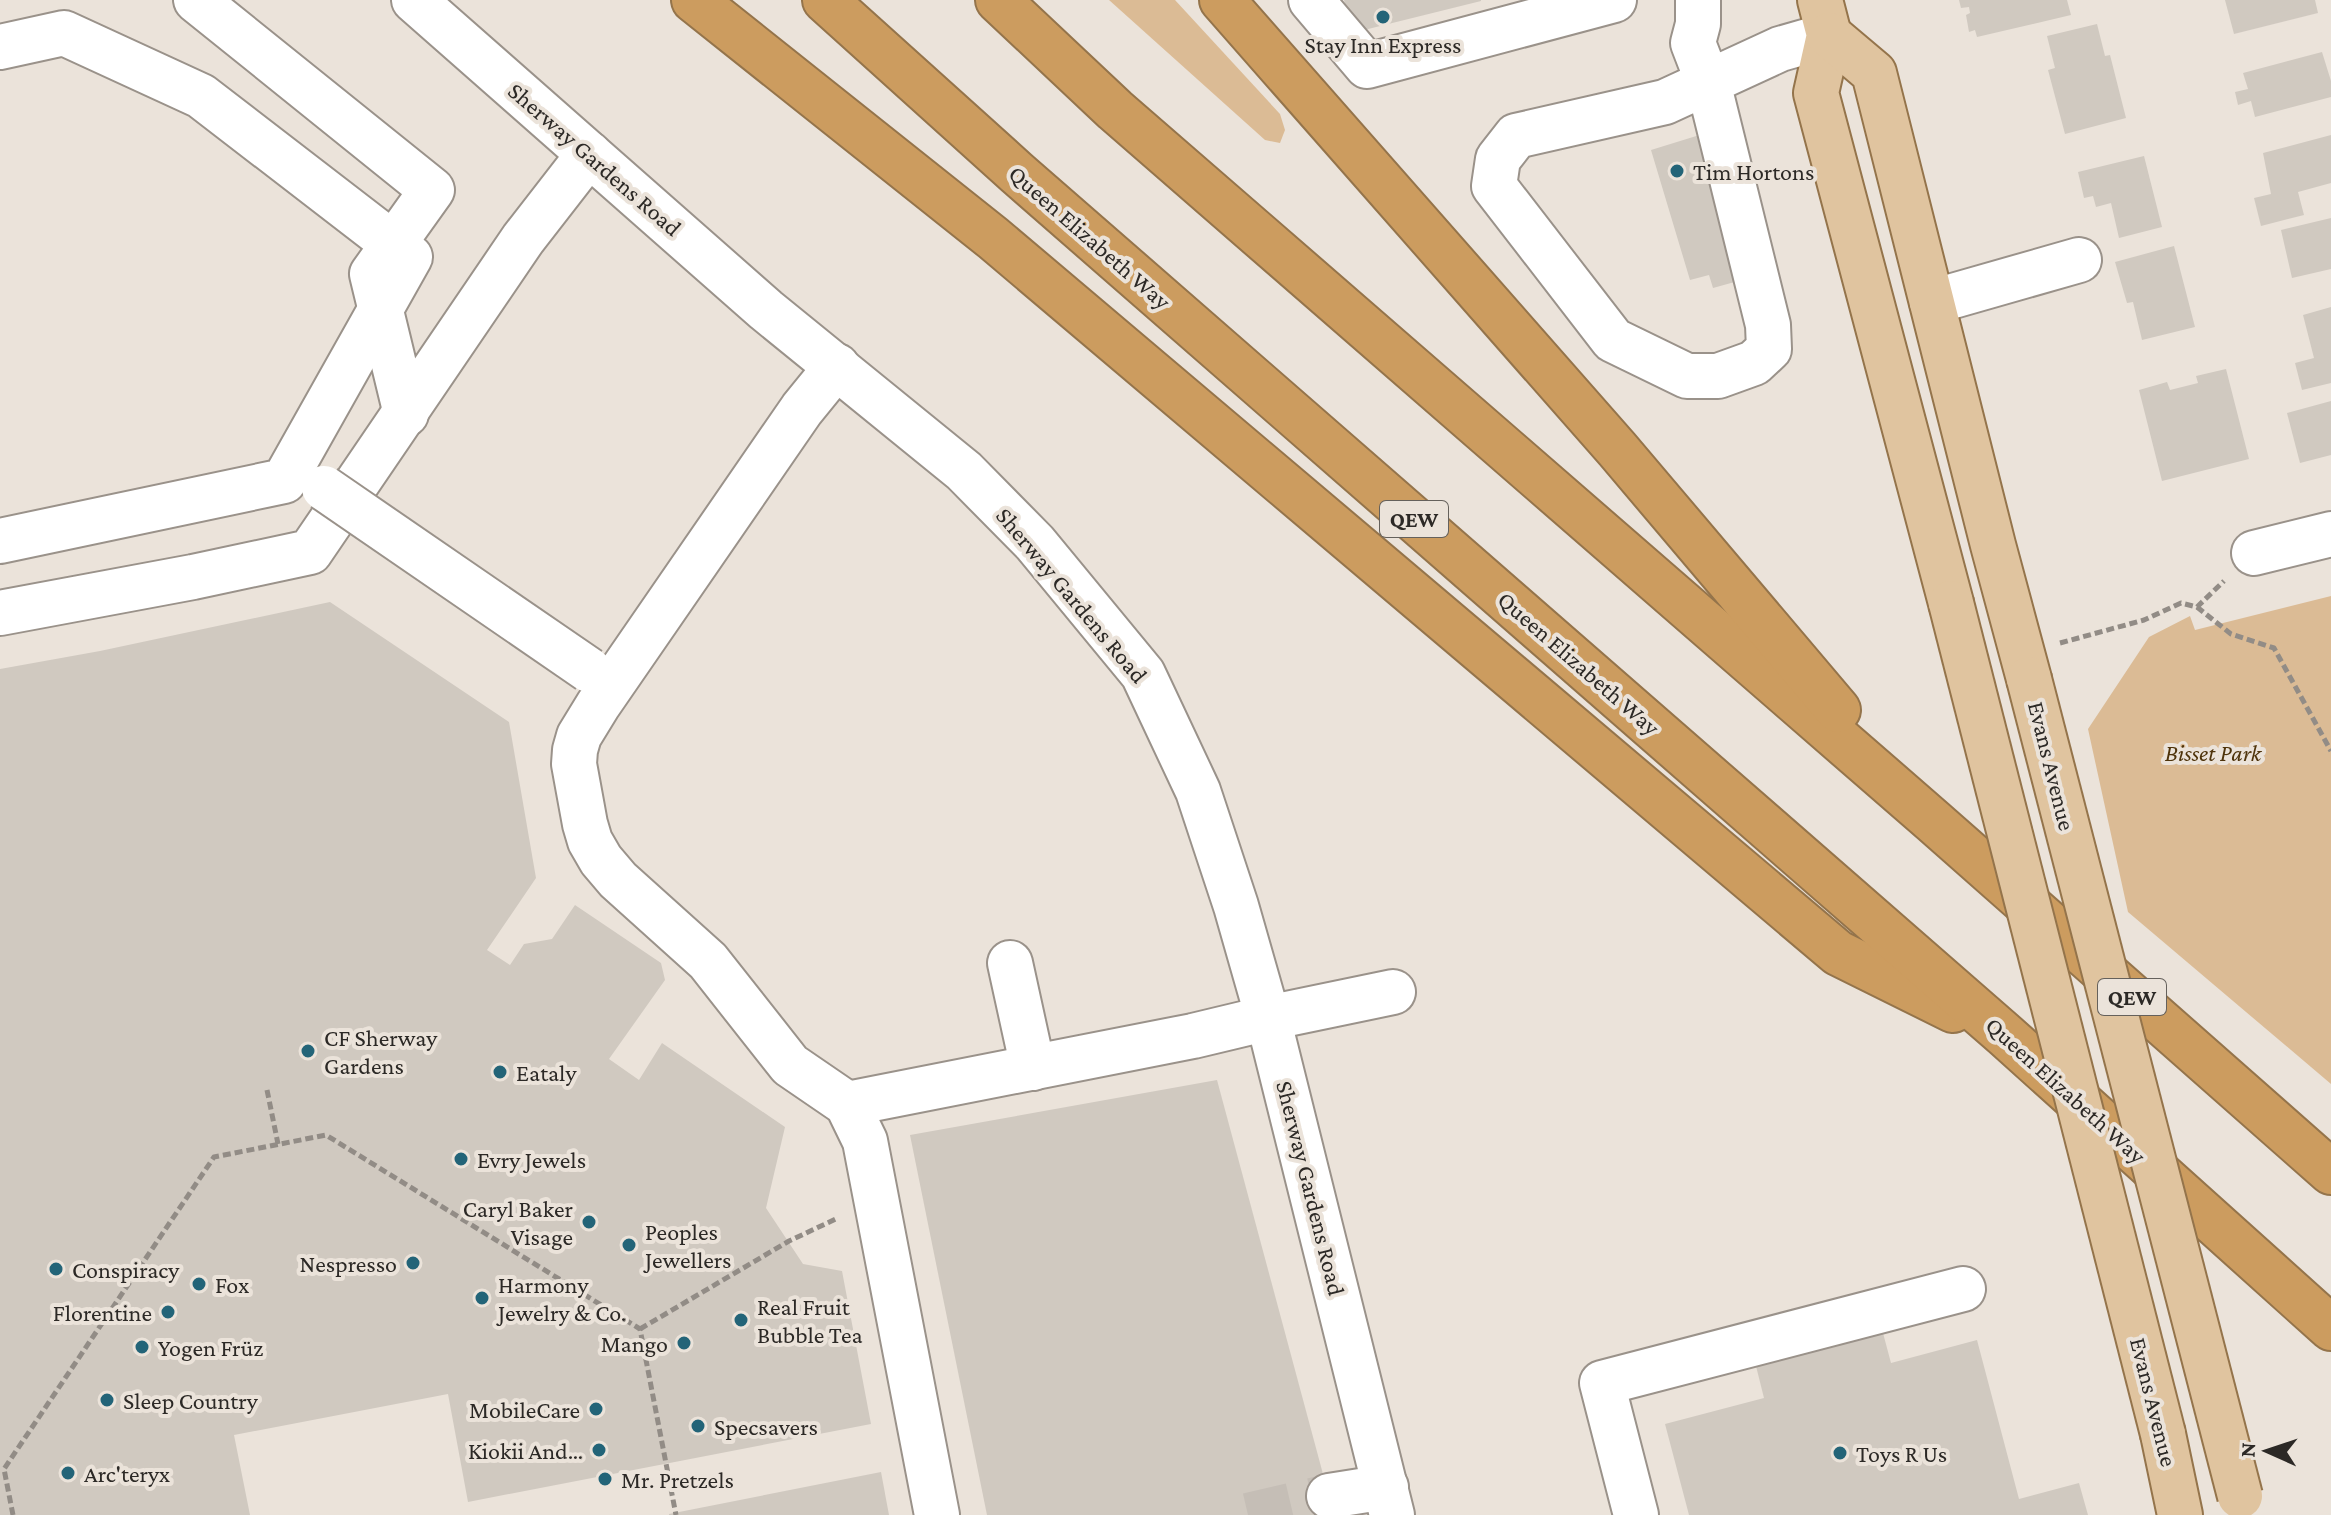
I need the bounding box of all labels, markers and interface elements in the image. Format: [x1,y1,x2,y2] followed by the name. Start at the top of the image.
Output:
[1374,8,1392,26] marker: Stay Inn Express
[1304,31,1462,58] place label: Stay Inn Express
[503,77,687,242] street label: Sherway Gardens Road
[1693,158,1814,185] place label: Tim Hortons
[1004,159,1177,315] street label: Queen Elizabeth Way
[1668,162,1686,180] marker: Tim Hortons
[1380,501,1448,537] road number: QEW
[991,502,1153,688] street label: Sherway Gardens Road
[1493,585,1666,741] street label: Queen Elizabeth Way
[2023,699,2081,833] street label: Evans Avenue
[2165,739,2263,766] park label: Bisset Park
[2098,979,2166,1015] road number: QEW
[1981,1011,2152,1169] street label: Queen Elizabeth Way
[324,1024,438,1079] place label: CF Sherway Gardens
[299,1042,317,1060] marker: CF Sherway Gardens
[516,1059,577,1086] place label: Eataly
[491,1063,509,1081] marker: Eataly
[1271,1078,1351,1298] street label: Sherway Gardens Road
[477,1146,586,1173] place label: Evry Jewels
[452,1150,470,1168] marker: Evry Jewels
[463,1195,573,1250] place label: Caryl Baker Visage
[580,1213,598,1231] marker: Caryl Baker Visage
[643,1218,732,1273] place label: Peoples Jewellers
[620,1236,638,1254] marker: Peoples Jewellers
[300,1250,397,1277] place label: Nespresso
[404,1254,422,1272] marker: Nespresso
[72,1256,180,1283] place label: Conspiracy
[47,1260,65,1278] marker: Conspiracy
[215,1271,249,1298] place label: Fox
[496,1271,626,1326] place label: Harmony Jewelry & Co.
[190,1275,208,1293] marker: Fox
[473,1289,491,1307] marker: Harmony Jewelry & Co.
[757,1293,863,1348] place label: Real Fruit Bubble Tea
[53,1299,152,1326] place label: Florentine
[159,1303,177,1321] marker: Florentine
[732,1311,750,1329] marker: Real Fruit Bubble Tea
[601,1330,668,1357] place label: Mango
[158,1334,264,1361] place label: Yogen Früz
[675,1334,693,1352] marker: Mango
[2125,1335,2183,1469] street label: Evans Avenue
[133,1338,151,1356] marker: Yogen Früz
[123,1387,259,1414] place label: Sleep Country
[98,1391,116,1409] marker: Sleep Country
[469,1396,580,1423] place label: MobileCare
[587,1400,605,1418] marker: MobileCare
[2227,1411,2307,1491] north arrow
[714,1413,818,1440] place label: Specsavers
[689,1417,707,1435] marker: Specsavers
[468,1437,583,1464] place label: Kiokii And…
[1856,1440,1947,1467] place label: Toys R Us
[590,1441,608,1459] marker: Kiokii And…
[2235,1442,2260,1458] text: N
[1831,1444,1849,1462] marker: Toys R Us
[84,1460,170,1487] place label: Arc'teryx
[59,1464,77,1482] marker: Arc'teryx
[621,1466,734,1493] place label: Mr. Pretzels
[596,1470,614,1488] marker: Mr. Pretzels

